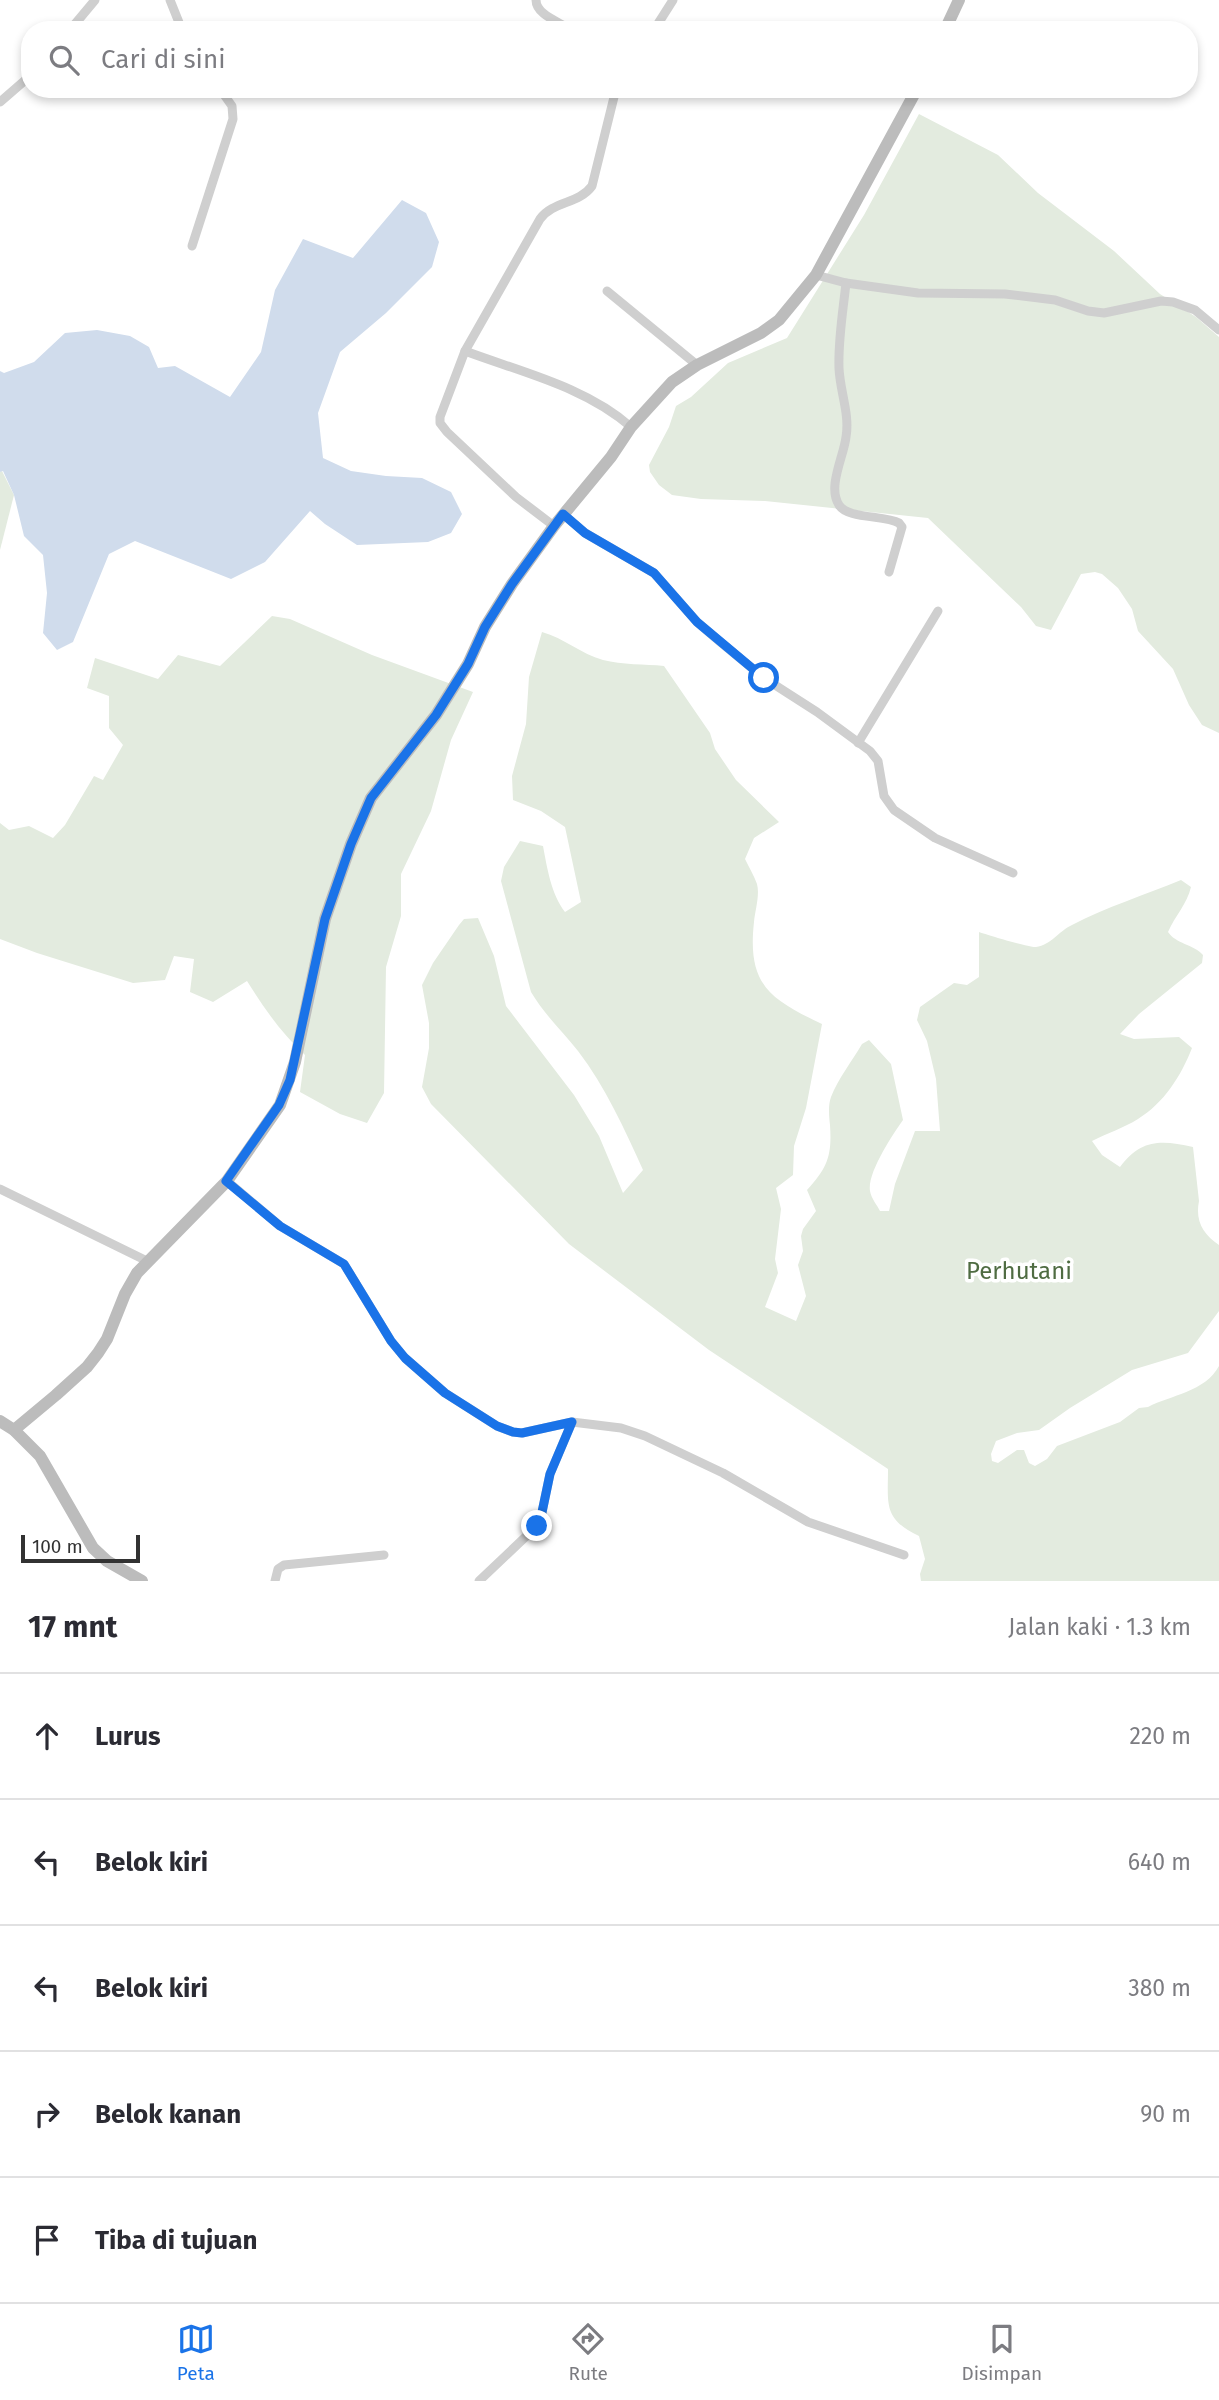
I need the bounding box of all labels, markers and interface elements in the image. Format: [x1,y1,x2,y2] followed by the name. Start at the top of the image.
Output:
[21,21,1198,98] search box
[45,41,83,79] icon: search
[101,44,226,75] text: Cari di sini
[748,662,779,693] route start
[966,1257,1072,1285] park label: Perhutani
[521,1510,552,1541] route end
[21,1532,140,1564] scale bar
[32,1535,83,1558] text: 100 m
[28,1609,117,1645] text: 17 mnt
[1008,1613,1191,1641] text: Jalan kaki · 1.3 km
[28,1717,66,1755] icon: ahead
[95,1721,161,1752] text: Lurus
[1130,1722,1191,1750] text: 220 m
[28,1843,66,1881] icon: left
[95,1847,208,1878] text: Belok kiri
[1128,1848,1191,1876] text: 640 m
[28,1969,66,2007] icon: left
[95,1973,208,2004] text: Belok kiri
[1128,1974,1191,2002] text: 380 m
[28,2095,66,2133] icon: right
[95,2099,241,2130] text: Belok kanan
[1140,2100,1191,2128] text: 90 m
[28,2221,66,2259] icon: arrive
[95,2225,257,2256] text: Tiba di tujuan
[177,2320,215,2385] tab: Peta
[568,2320,608,2385] tab: Rute
[962,2320,1042,2385] tab: Disimpan

